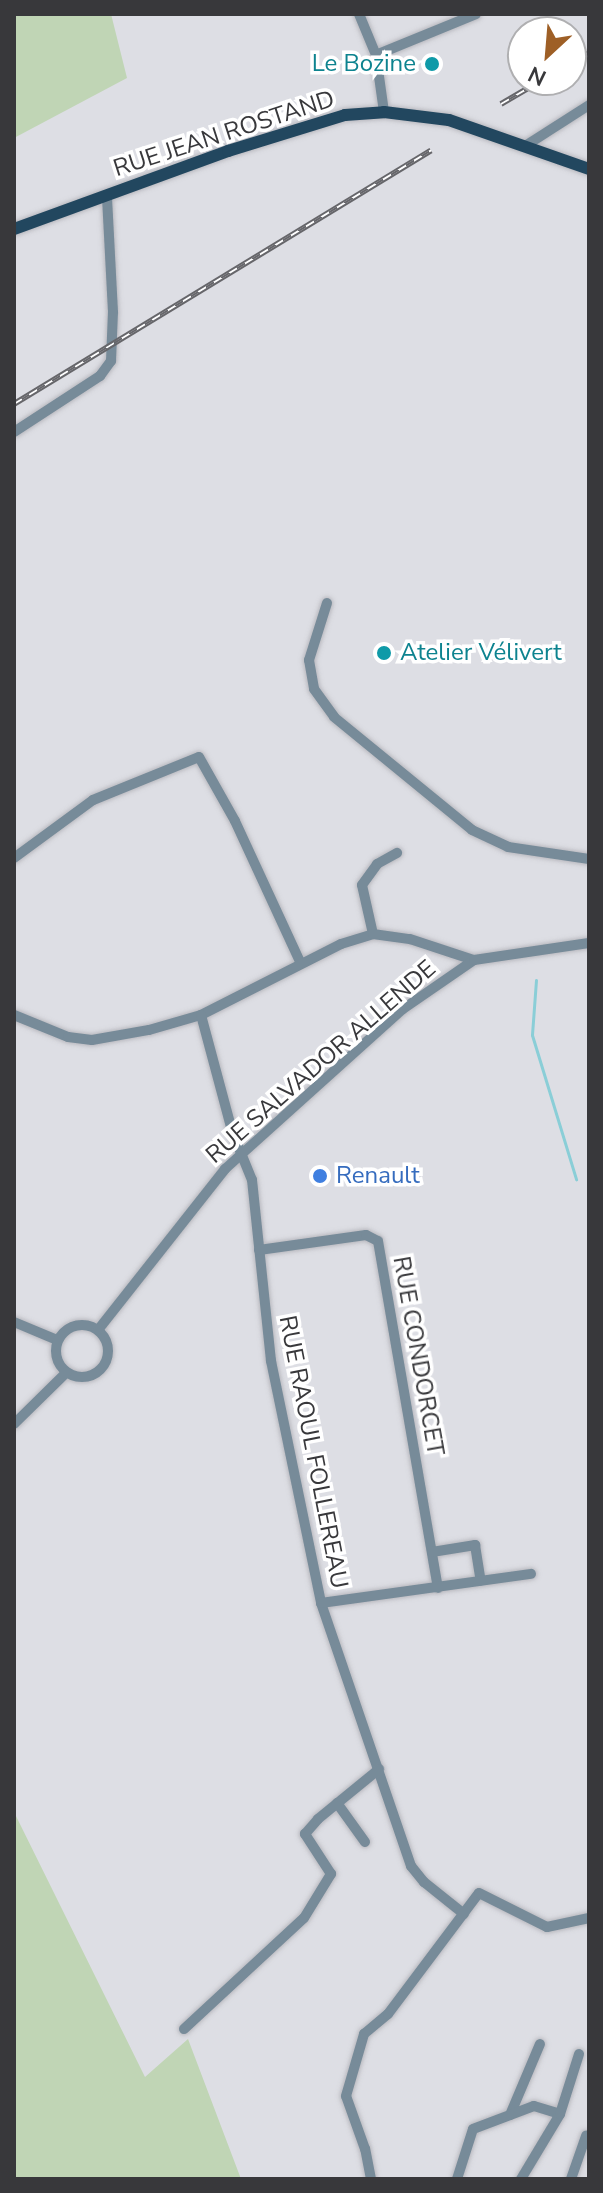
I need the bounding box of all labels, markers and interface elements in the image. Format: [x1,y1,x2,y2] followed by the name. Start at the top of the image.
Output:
[507,16,587,96] north arrow
[312,50,416,78] place label: Le Bozine
[423,55,441,73] marker: Le Bozine
[523,59,551,93] text: N
[110,85,338,183] street label: RUE JEAN ROSTAND
[400,639,562,667] place label: Atelier Vélivert
[375,644,393,662] marker: Atelier Vélivert
[200,954,442,1170] street label: RUE SALVADOR ALLENDE
[336,1162,420,1190] place label: Renault
[311,1167,329,1185] marker: Renault
[386,1254,450,1458] street label: RUE CONDORCET
[272,1313,354,1591] street label: RUE RAOUL FOLLEREAU

